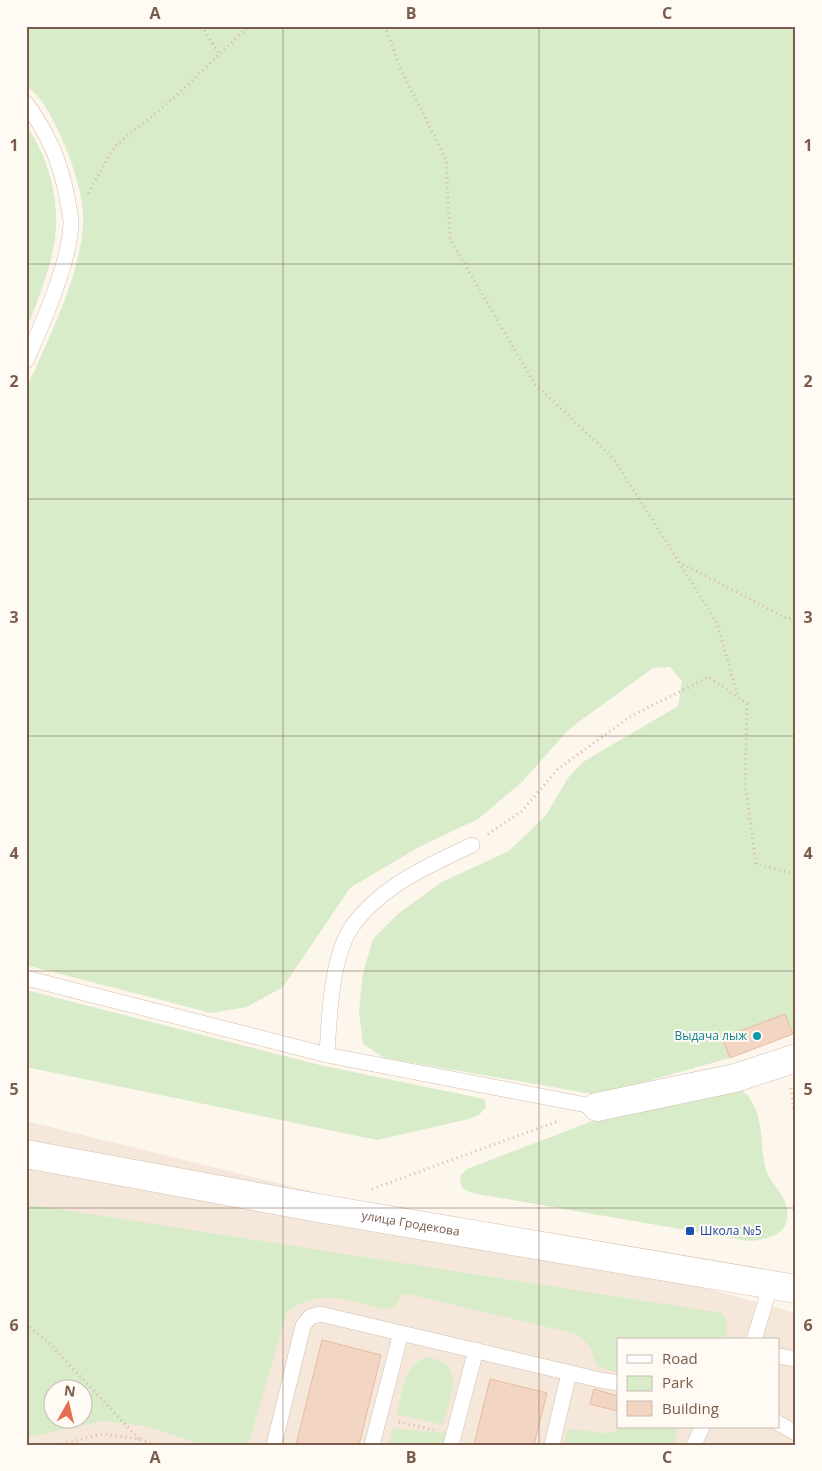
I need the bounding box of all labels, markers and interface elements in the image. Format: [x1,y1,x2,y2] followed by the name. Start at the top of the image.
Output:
[149,2,161,24] text: A
[406,2,416,24] text: B
[662,2,672,24] text: C
[9,134,19,156] text: 1
[803,134,813,156] text: 1
[9,370,19,392] text: 2
[803,370,813,392] text: 2
[9,606,19,628] text: 3
[803,606,813,628] text: 3
[9,842,19,864] text: 4
[803,842,813,864] text: 4
[674,1027,747,1044] place label: Выдача лыж
[751,1030,763,1042] marker: Выдача лыж
[9,1078,19,1100] text: 5
[803,1078,813,1100] text: 5
[360,1207,461,1240] street label: улица Гродекова
[700,1222,762,1239] place label: Школа №5
[684,1225,696,1237] marker: Школа №5
[9,1314,19,1336] text: 6
[803,1314,813,1336] text: 6
[617,1338,780,1428] legend
[662,1348,698,1368] text: Road
[662,1372,693,1392] text: Park
[42,1378,92,1428] north arrow
[63,1380,77,1401] text: N
[662,1398,719,1418] text: Building
[149,1446,161,1468] text: A
[406,1446,416,1468] text: B
[662,1446,672,1468] text: C

